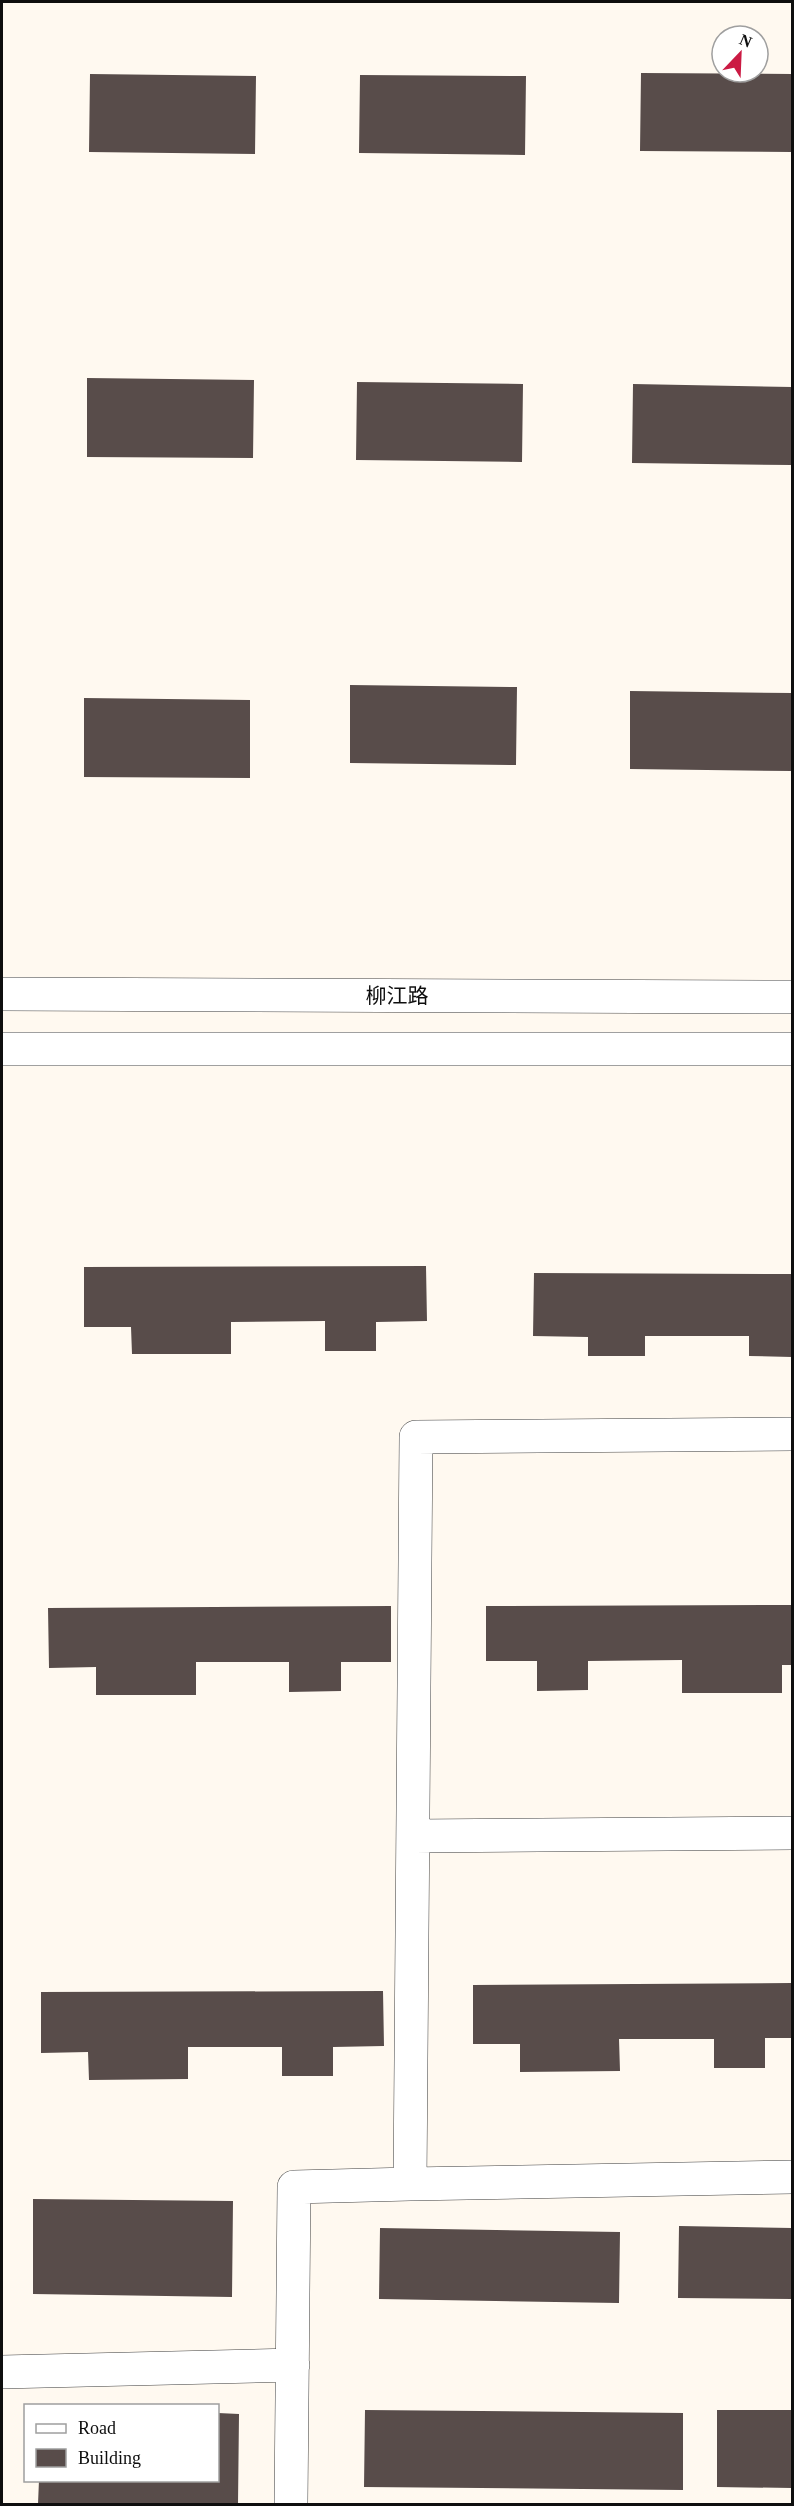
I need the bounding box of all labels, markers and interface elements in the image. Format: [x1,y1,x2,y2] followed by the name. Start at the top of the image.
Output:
[710,24,770,84] north arrow
[737,31,755,51] text: N
[366,984,429,1008] street label: 柳江路
[24,2404,219,2482] legend
[78,2418,116,2438] text: Road
[78,2448,141,2468] text: Building

